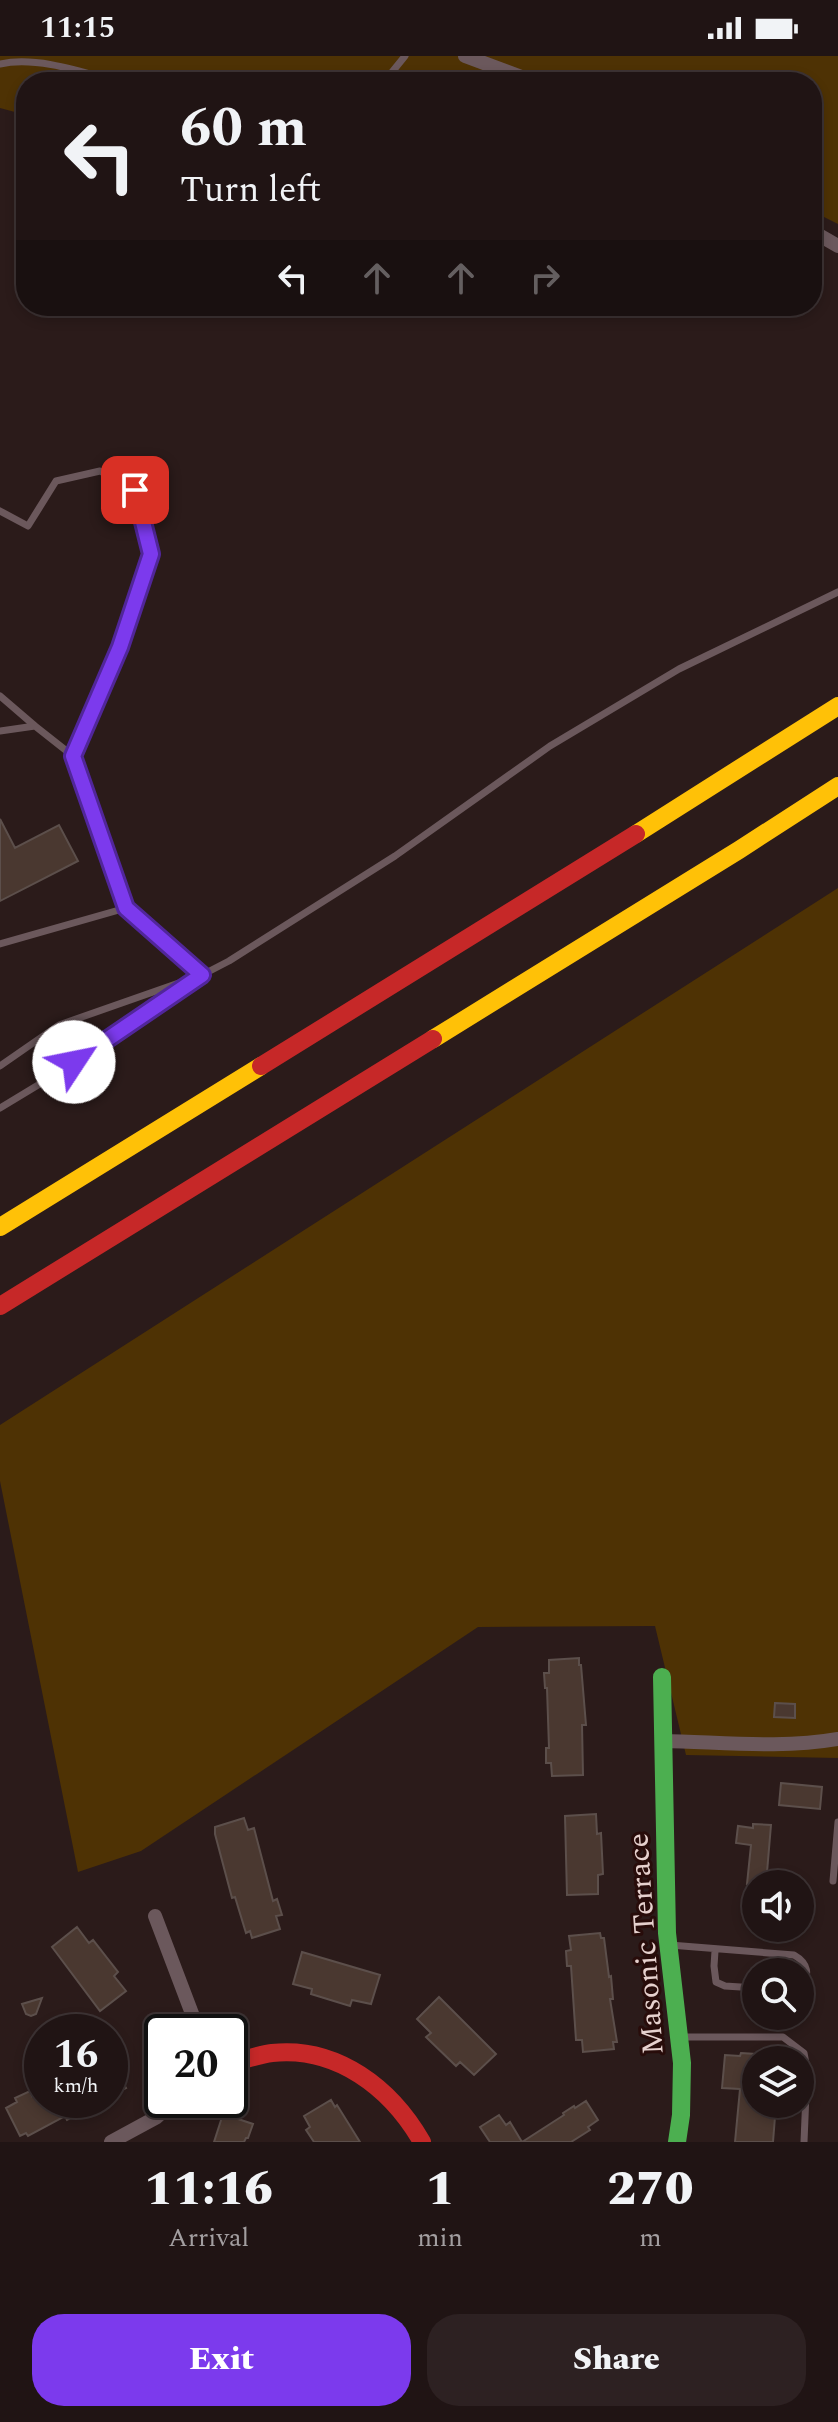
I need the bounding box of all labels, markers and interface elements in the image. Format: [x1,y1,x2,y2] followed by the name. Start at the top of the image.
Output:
[40,5,115,51] text: 11:15
[180,86,307,171] text: 60 m
[48,104,152,208] icon: left
[180,163,321,218] text: Turn left
[271,256,315,300] icon: left
[355,256,399,300] icon: ahead
[439,256,483,300] icon: ahead
[523,256,567,300] icon: right
[101,456,169,524] pin
[113,468,157,512] icon: arrive
[32,1020,116,1104] position arrow
[615,1832,677,2056] street label: Masonic Terrace
[742,1870,814,2118] map controls
[742,1870,814,1942] button: sound
[742,1958,814,2030] button: search
[144,2014,248,2118] speed limit sign: 20
[54,2025,98,2086] text: 16
[742,2046,814,2118] button: layers
[54,2071,99,2101] text: km/h
[144,2153,273,2226] text: 11:16
[426,2153,455,2226] text: 1
[607,2153,694,2226] text: 270
[168,2218,249,2258] text: Arrival
[417,2218,463,2258] text: min
[639,2218,662,2258] text: m
[32,2314,411,2406] button: Exit
[427,2314,806,2406] button: Share

